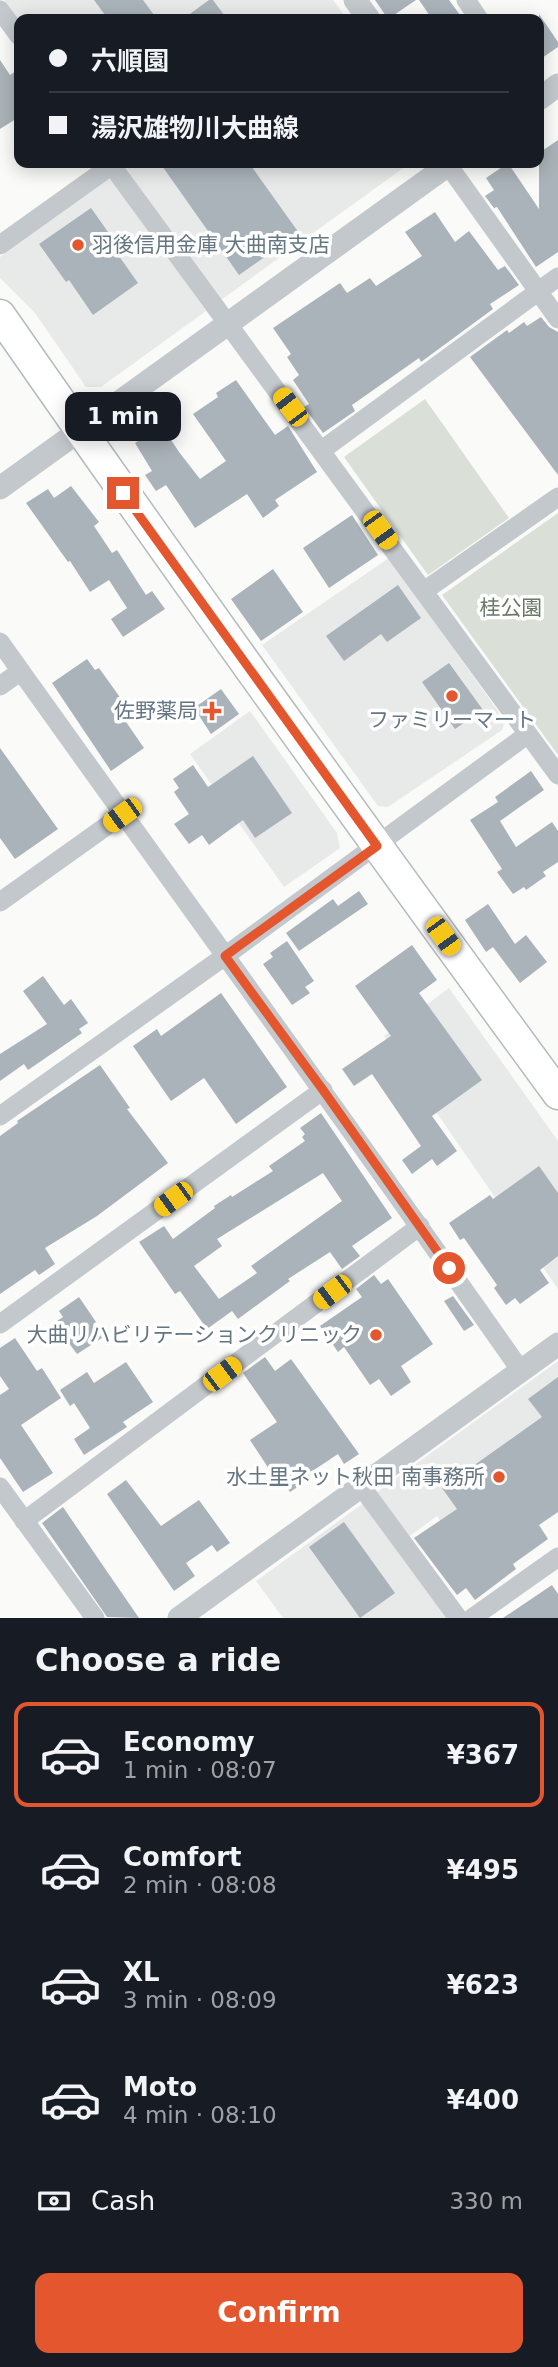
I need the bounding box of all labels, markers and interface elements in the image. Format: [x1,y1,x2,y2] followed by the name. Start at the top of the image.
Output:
[91,46,169,76] text: 六順園
[91,113,299,143] text: 湯沢雄物川大曲線
[92,233,330,257] place label: 羽後信用金庫 大曲南支店
[70,237,86,253] marker: 羽後信用金庫 大曲南支店
[269,384,312,430] car
[65,392,181,440] callout: 1 min
[87,403,159,429] text: 1 min
[107,477,139,509] route end
[360,507,401,553] car
[480,596,543,620] park label: 桂公園
[444,688,460,704] marker: ファミリーマート
[114,699,198,723] place label: 佐野薬局
[204,703,220,719] marker: 佐野薬局
[368,708,536,732] place label: ファミリーマート
[99,794,146,836] car
[423,913,464,959] car
[150,1178,197,1220] car
[433,1252,465,1284] route start
[309,1271,356,1313] car
[26,1323,362,1347] place label: 大曲リハビリテーションクリニック
[368,1327,384,1343] marker: 大曲リハビリテーションクリニック
[199,1353,246,1395] car
[226,1465,485,1489] place label: 水土里ネット秋田 南事務所
[491,1469,507,1485] marker: 水土里ネット秋田 南事務所
[35,1641,281,1679] text: Choose a ride
[39,1723,102,1786] icon: car
[123,1727,254,1757] text: Economy
[447,1740,519,1770] text: ¥367
[123,1757,277,1783] text: 1 min · 08:07
[39,1838,102,1901] icon: car
[123,1842,241,1872] text: Comfort
[447,1855,519,1885] text: ¥495
[123,1872,277,1898] text: 2 min · 08:08
[39,1953,102,2016] icon: car
[123,1957,160,1987] text: XL
[447,1970,519,2000] text: ¥623
[123,1987,277,2013] text: 3 min · 08:09
[39,2068,102,2131] icon: car
[123,2072,197,2102] text: Moto
[447,2085,519,2115] text: ¥400
[123,2102,277,2128] text: 4 min · 08:10
[35,2182,73,2220] icon: cash
[91,2186,155,2216] text: Cash
[449,2188,523,2214] text: 330 m
[35,2273,523,2353] button: Confirm

